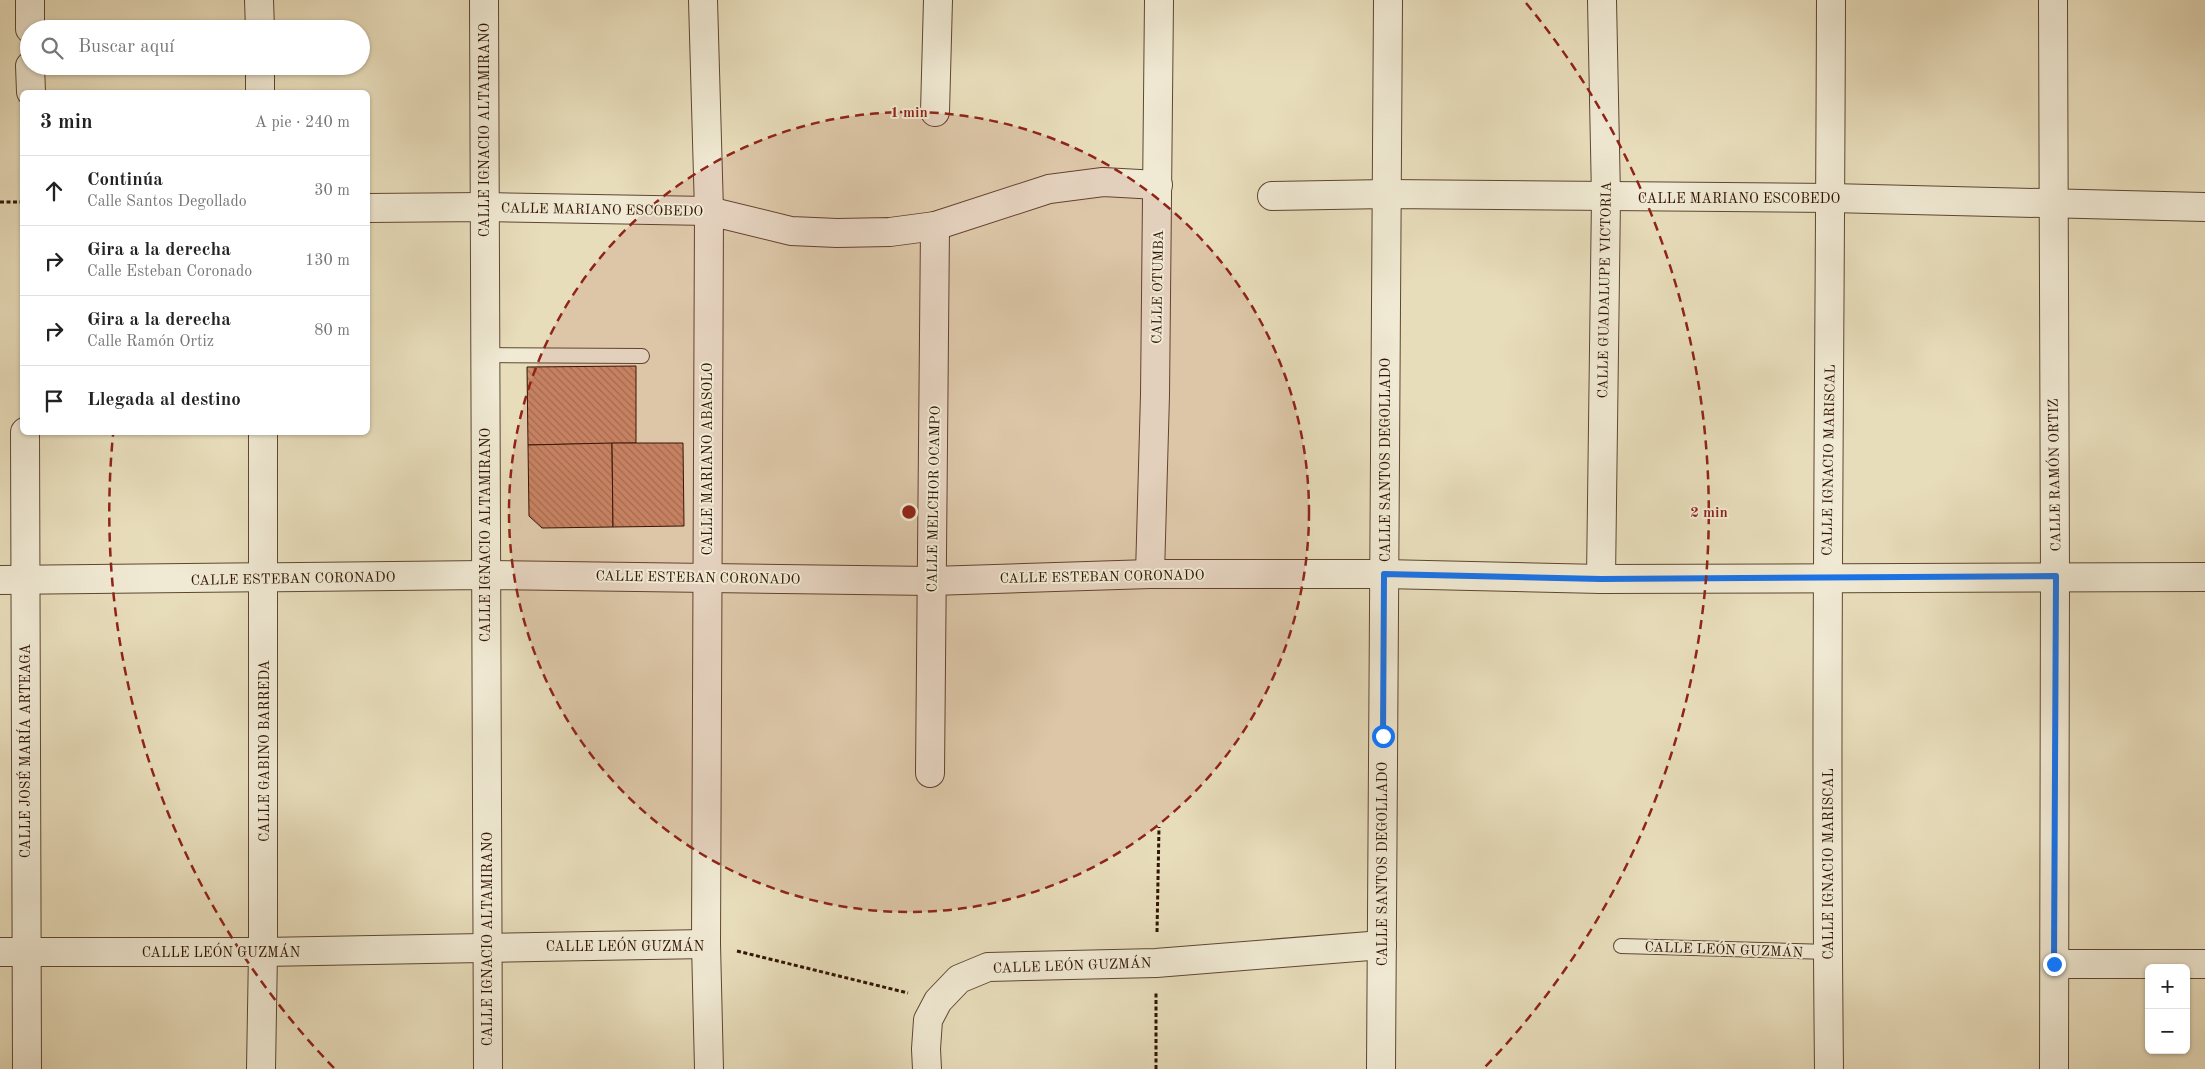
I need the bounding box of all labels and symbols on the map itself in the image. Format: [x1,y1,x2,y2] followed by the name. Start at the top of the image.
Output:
[478,23,492,237] street label: CALLE IGNACIO ALTAMIRANO
[890,106,928,121] text: 1 min
[1596,181,1614,399] street label: CALLE GUADALUPE VICTORIA
[1638,192,1840,206] street label: CALLE MARIANO ESCOBEDO
[501,201,703,219] street label: CALLE MARIANO ESCOBEDO
[1150,230,1166,344] street label: CALLE OTUMBA
[1379,358,1393,562] street label: CALLE SANTOS DEGOLLADO
[701,362,715,556] street label: CALLE MARIANO ABASOLO
[1820,364,1838,556] street label: CALLE IGNACIO MARISCAL
[2043,398,2063,552] street label: CALLE RAMÓN ORTIZ
[925,405,943,593] street label: CALLE MELCHOR OCAMPO
[479,428,493,642] street label: CALLE IGNACIO ALTAMIRANO
[900,503,918,521] centre of rings
[1690,506,1728,521] text: 2 min
[999,568,1205,586] street label: CALLE ESTEBAN CORONADO
[595,569,801,587] street label: CALLE ESTEBAN CORONADO
[190,570,396,588] street label: CALLE ESTEBAN CORONADO
[16,643,33,858] street label: CALLE JOSÉ MARÍA ARTEAGA
[258,660,272,842] street label: CALLE GABINO BARREDA
[1372,725,1395,748] route start
[1376,762,1390,966] street label: CALLE SANTOS DEGOLLADO
[1822,768,1836,960] street label: CALLE IGNACIO MARISCAL
[481,832,495,1046] street label: CALLE IGNACIO ALTAMIRANO
[546,936,704,954] street label: CALLE LEÓN GUZMÁN
[1644,936,1804,960] street label: CALLE LEÓN GUZMÁN
[142,942,300,960] street label: CALLE LEÓN GUZMÁN
[992,952,1152,976] street label: CALLE LEÓN GUZMÁN
[2043,953,2066,976] route end

